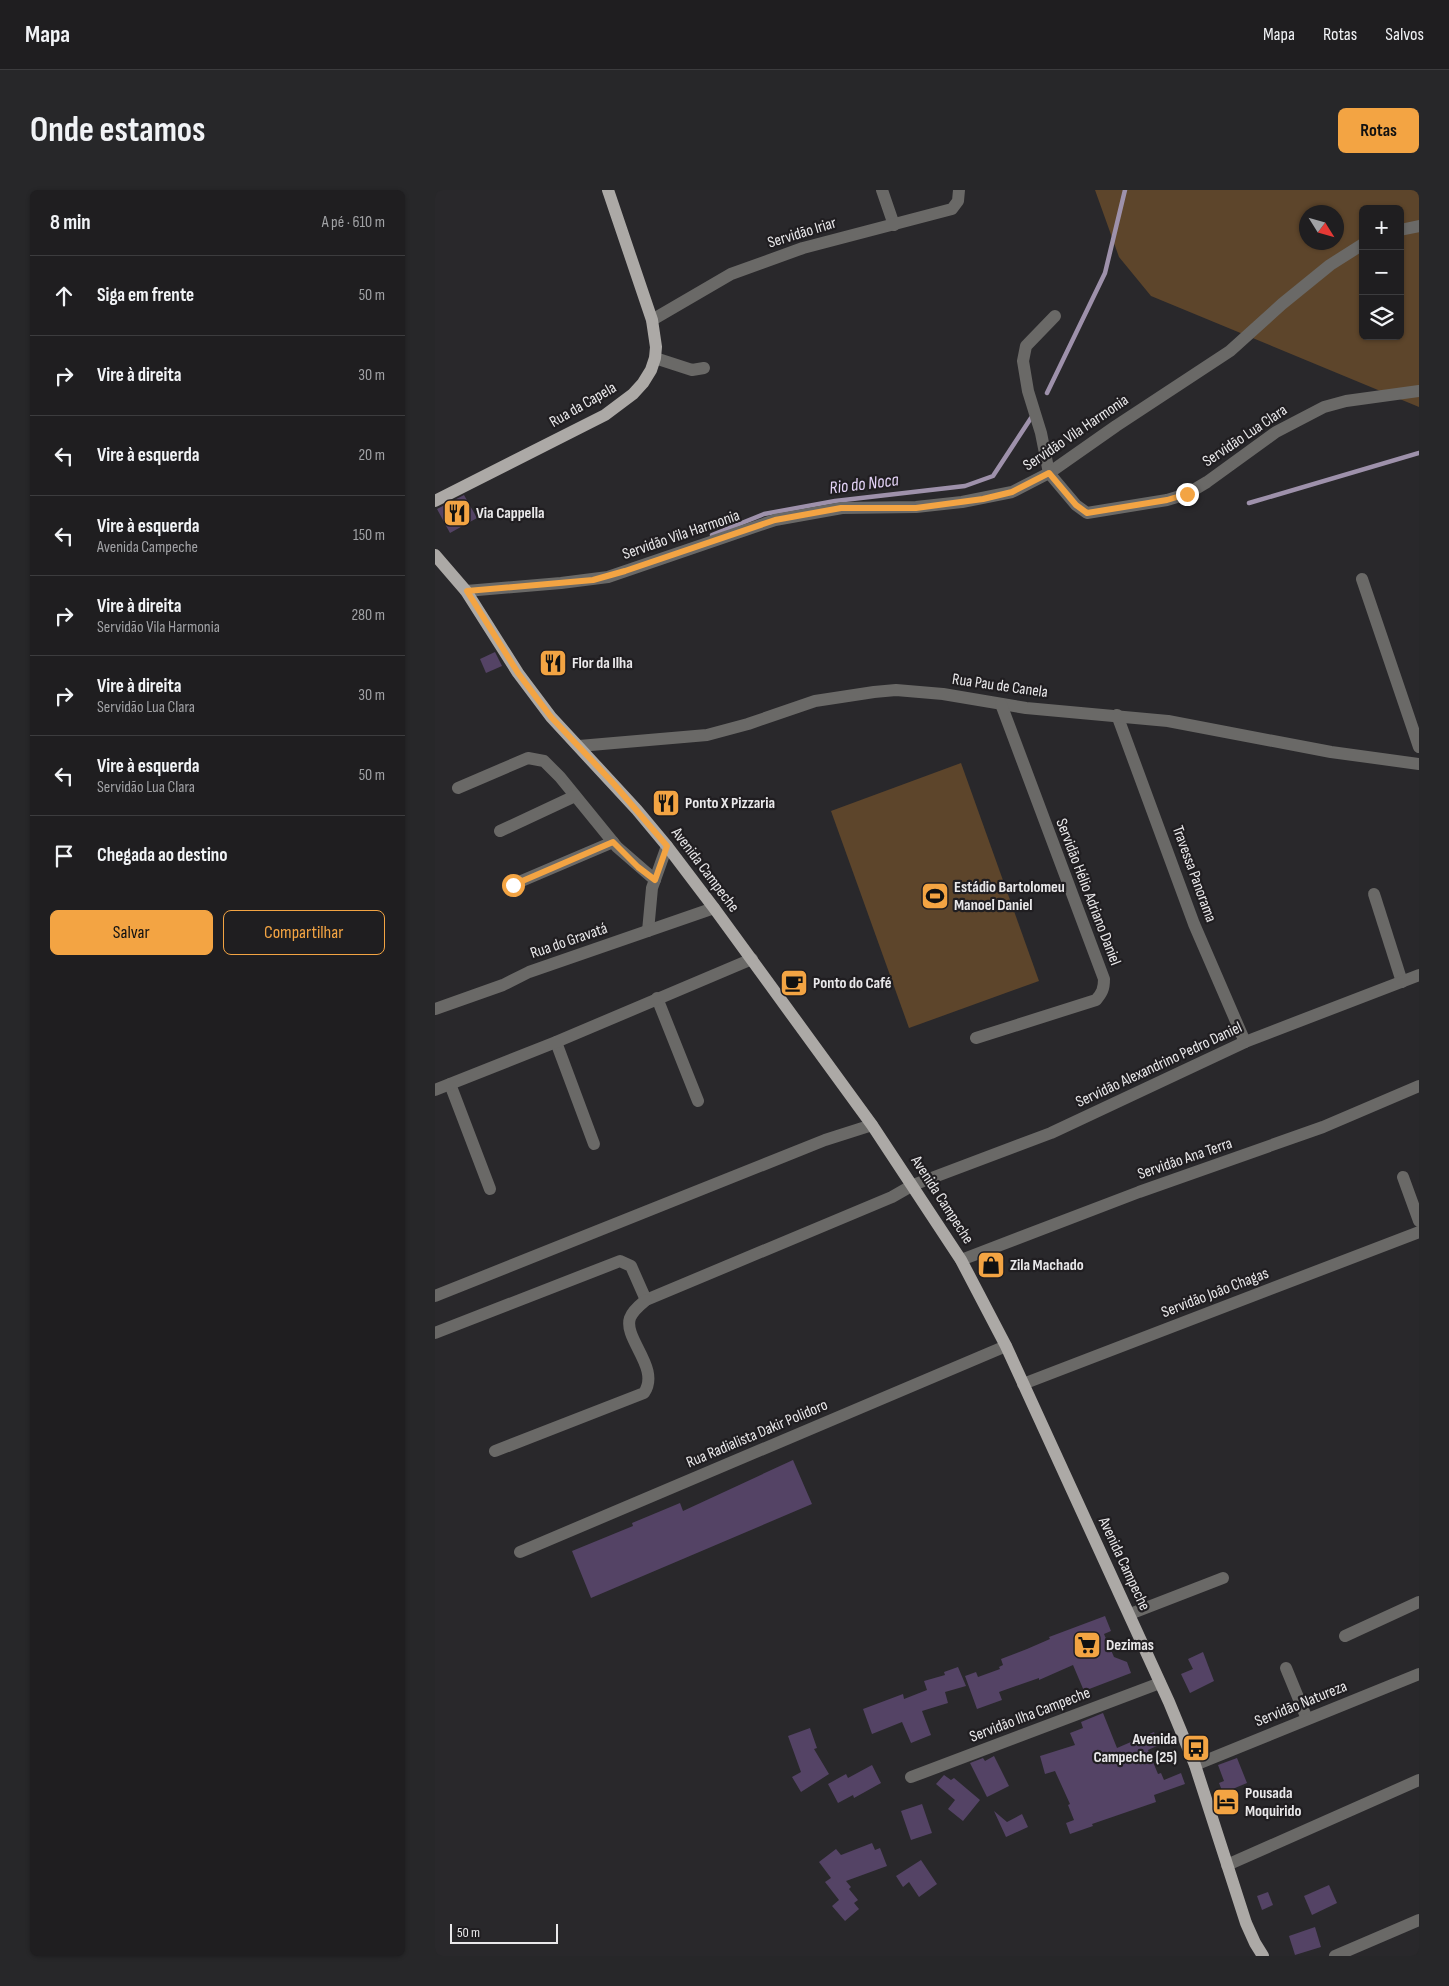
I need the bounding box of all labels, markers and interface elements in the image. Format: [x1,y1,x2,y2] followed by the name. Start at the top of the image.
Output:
[25,20,70,49] text: Mapa
[1263,24,1295,45] text: Mapa
[1323,24,1357,45] text: Rotas
[1385,24,1424,45] text: Salvos
[1338,108,1419,153] button: Rotas
[30,109,206,152] text: Onde estamos
[1299,205,1344,250] north arrow
[1359,205,1404,340] map controls
[1359,205,1404,250] button: +
[50,210,91,235] text: 8 min
[322,213,385,232] text: A pé · 610 m
[765,213,839,252] street label: Servidão Iriar
[1359,250,1404,295] button: −
[50,282,78,310] icon: ahead
[97,284,194,307] text: Siga em frente
[359,286,385,305] text: 50 m
[1359,295,1404,340] button: layers
[50,362,78,390] icon: right
[97,364,181,387] text: Vire à direita
[358,366,385,385] text: 30 m
[546,378,620,432] street label: Rua da Capela
[1020,391,1132,475] street label: Servidão Vila Harmonia
[1199,401,1291,471] street label: Servidão Lua Clara
[50,442,78,470] icon: left
[97,444,199,467] text: Vire à esquerda
[358,446,385,465] text: 20 m
[828,469,901,499] water label: Rio do Noca
[1176,483,1199,506] route end
[442,498,472,528] restaurant icon: Via Cappella
[476,504,544,523] place label: Via Cappella
[620,506,742,564] street label: Servidão Vila Harmonia
[97,515,199,538] text: Vire à esquerda
[50,522,78,550] icon: left
[353,526,385,545] text: 150 m
[97,538,198,557] text: Avenida Campeche
[97,595,181,618] text: Vire à direita
[50,602,78,630] icon: right
[351,606,385,625] text: 280 m
[97,618,220,637] text: Servidão Vila Harmonia
[538,648,568,678] restaurant icon: Flor da Ilha
[572,654,633,673] place label: Flor da Ilha
[951,670,1049,702] street label: Rua Pau de Canela
[97,675,181,698] text: Vire à direita
[50,682,78,710] icon: right
[358,686,385,705] text: 30 m
[97,698,195,717] text: Servidão Lua Clara
[97,755,199,778] text: Vire à esquerda
[50,762,78,790] icon: left
[359,766,385,785] text: 50 m
[97,778,195,797] text: Servidão Lua Clara
[651,788,681,818] restaurant icon: Ponto X Pizzaria
[685,794,775,813] place label: Ponto X Pizzaria
[1051,816,1125,968] street label: Servidão Hélio Adriano Daniel
[666,823,743,916] street label: Avenida Campeche
[1168,823,1220,925] street label: Travessa Panorama
[50,842,78,870] icon: arrive
[97,844,227,867] text: Chegada ao destino
[502,874,525,897] route start
[954,878,1065,915] place label: Estádio Bartolomeu Manoel Daniel
[920,881,950,911] sports icon: Estádio Bartolomeu Manoel Daniel
[50,910,213,955] button: Salvar
[223,910,385,955] button: Compartilhar
[528,919,610,963] street label: Rua do Gravatá
[779,968,809,998] cafe icon: Ponto do Café
[813,974,892,993] place label: Ponto do Café
[1073,1018,1245,1112] street label: Servidão Alexandrino Pedro Daniel
[1135,1134,1235,1184] street label: Servidão Ana Terra
[906,1152,977,1248] street label: Avenida Campeche
[976,1250,1006,1280] shop icon: Zila Machado
[1010,1256,1084,1275] place label: Zila Machado
[1159,1264,1272,1322] street label: Servidão João Chagas
[684,1396,830,1472] street label: Rua Radialista Dakir Polidoro
[1094,1513,1154,1614] street label: Avenida Campeche
[1072,1630,1102,1660] supermarket icon: Dezimas
[1106,1636,1154,1655] place label: Dezimas
[1252,1677,1350,1731] street label: Servidão Natureza
[967,1683,1093,1747] street label: Servidão Ilha Campeche
[1093,1730,1177,1767] place label: Avenida Campeche (25)
[1181,1733,1211,1763] bus stop icon: Avenida Campeche (25)
[1245,1784,1301,1821] place label: Pousada Moquirido
[1211,1787,1241,1817] hotel icon: Pousada Moquirido
[450,1921,557,1944] scale bar
[457,1924,480,1941] text: 50 m

